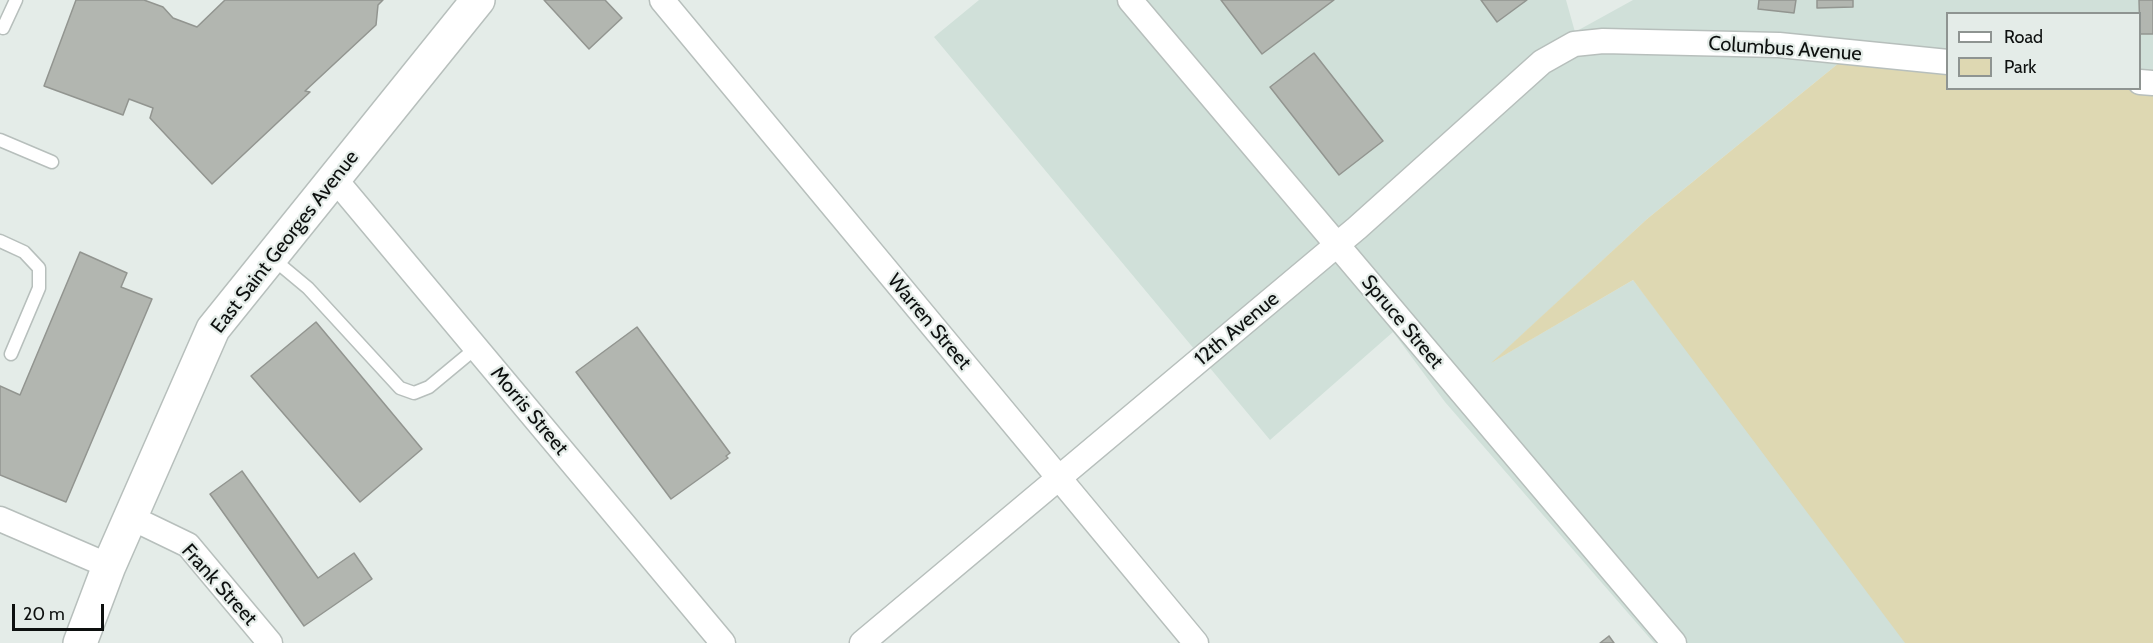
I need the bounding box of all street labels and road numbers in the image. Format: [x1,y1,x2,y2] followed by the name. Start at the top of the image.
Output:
[1708,32,1862,66] street label: Columbus Avenue
[206,146,364,338] street label: East Saint Georges Avenue
[882,269,976,375] street label: Warren Street
[1356,270,1448,374] street label: Spruce Street
[1190,287,1284,371] street label: 12th Avenue
[485,362,573,460] street label: Morris Street
[176,539,262,631] street label: Frank Street

